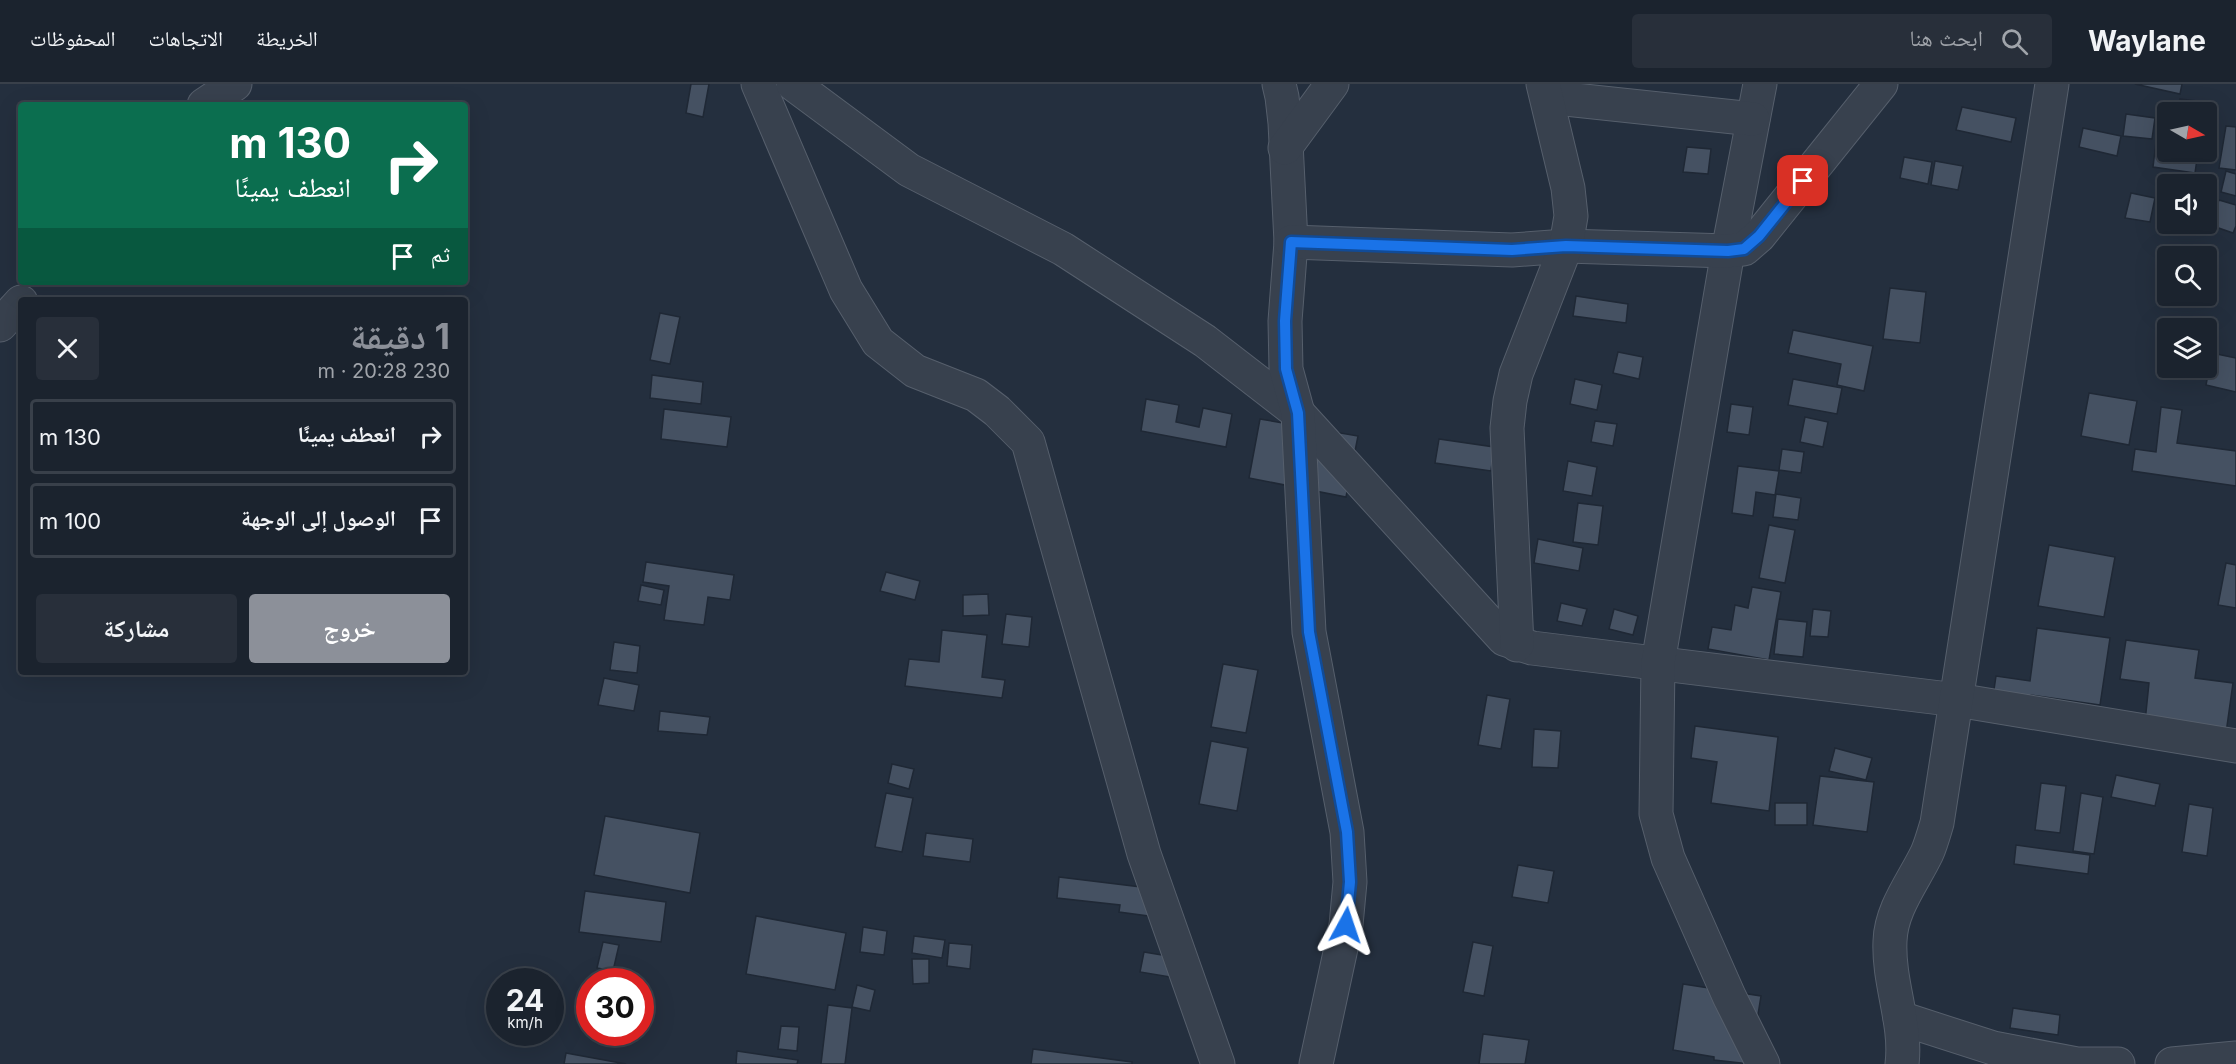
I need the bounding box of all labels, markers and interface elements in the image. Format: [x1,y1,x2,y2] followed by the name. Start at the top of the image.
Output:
[1632,14,2052,68] search box
[2088,24,2206,58] text: Waylane
[1910,25,1983,51] text: ابحث هنا
[1998,25,2031,58] icon: search
[30,26,115,51] text: المحفوظات
[148,26,223,51] text: الاتجاهات
[256,26,318,51] text: الخريطة
[2157,102,2217,162] north arrow
[2157,102,2217,378] map controls
[229,117,351,168] text: 130 m
[372,126,450,204] icon: right
[1777,155,1828,206] pin
[1786,164,1819,197] icon: arrive
[234,171,351,204] text: انعطف يمينًا
[2157,174,2217,234] button: sound
[386,240,419,273] icon: arrive
[431,241,450,267] text: ثم
[2157,246,2217,306] button: search
[350,314,450,358] text: 1 دقيقة
[36,317,99,380] button: close
[2157,318,2217,378] button: layers
[318,359,450,383] text: 230 m · 20:28
[414,420,447,453] icon: right
[297,421,396,447] text: انعطف يمينًا
[39,424,101,450] text: 130 m
[414,504,447,537] icon: arrive
[241,505,396,531] text: الوصول إلى الوجهة
[39,508,101,534] text: 100 m
[36,594,237,663] button: مشاركة
[249,594,450,663] button: خروج
[1314,893,1378,957] position arrow
[576,968,654,1046] speed limit sign: 30
[506,982,544,1018] text: 24
[507,1013,543,1032] text: km/h

